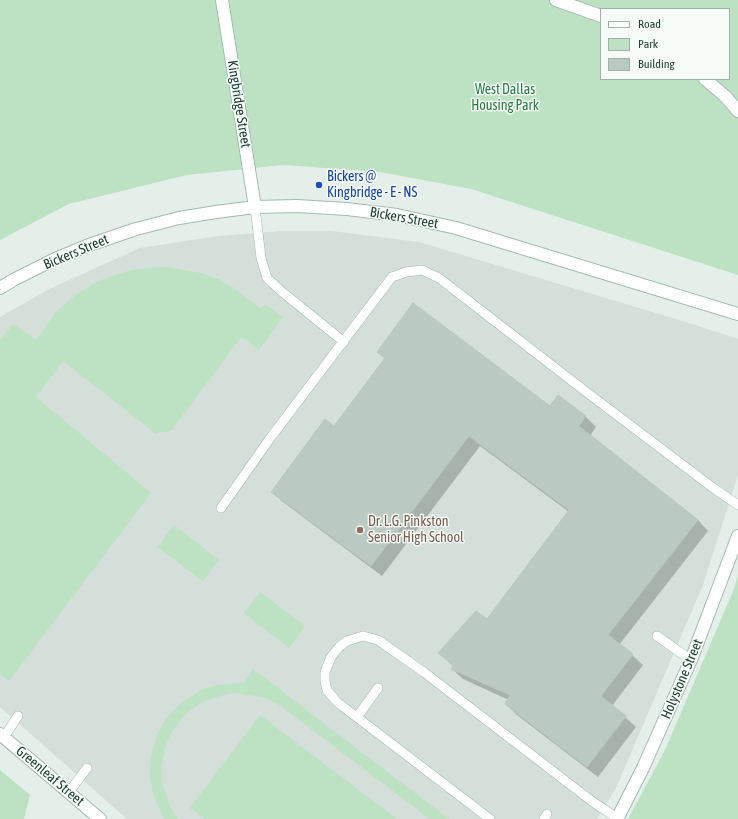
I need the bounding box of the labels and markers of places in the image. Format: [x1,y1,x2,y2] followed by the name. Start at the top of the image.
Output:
[327,169,417,202] place label: Bickers @ Kingbridge - E - NS
[314,180,324,190] marker: Bickers @ Kingbridge - E - NS
[368,514,464,546] place label: Dr. L.G. Pinkston Senior High School
[355,525,365,535] marker: Dr. L.G. Pinkston Senior High School

